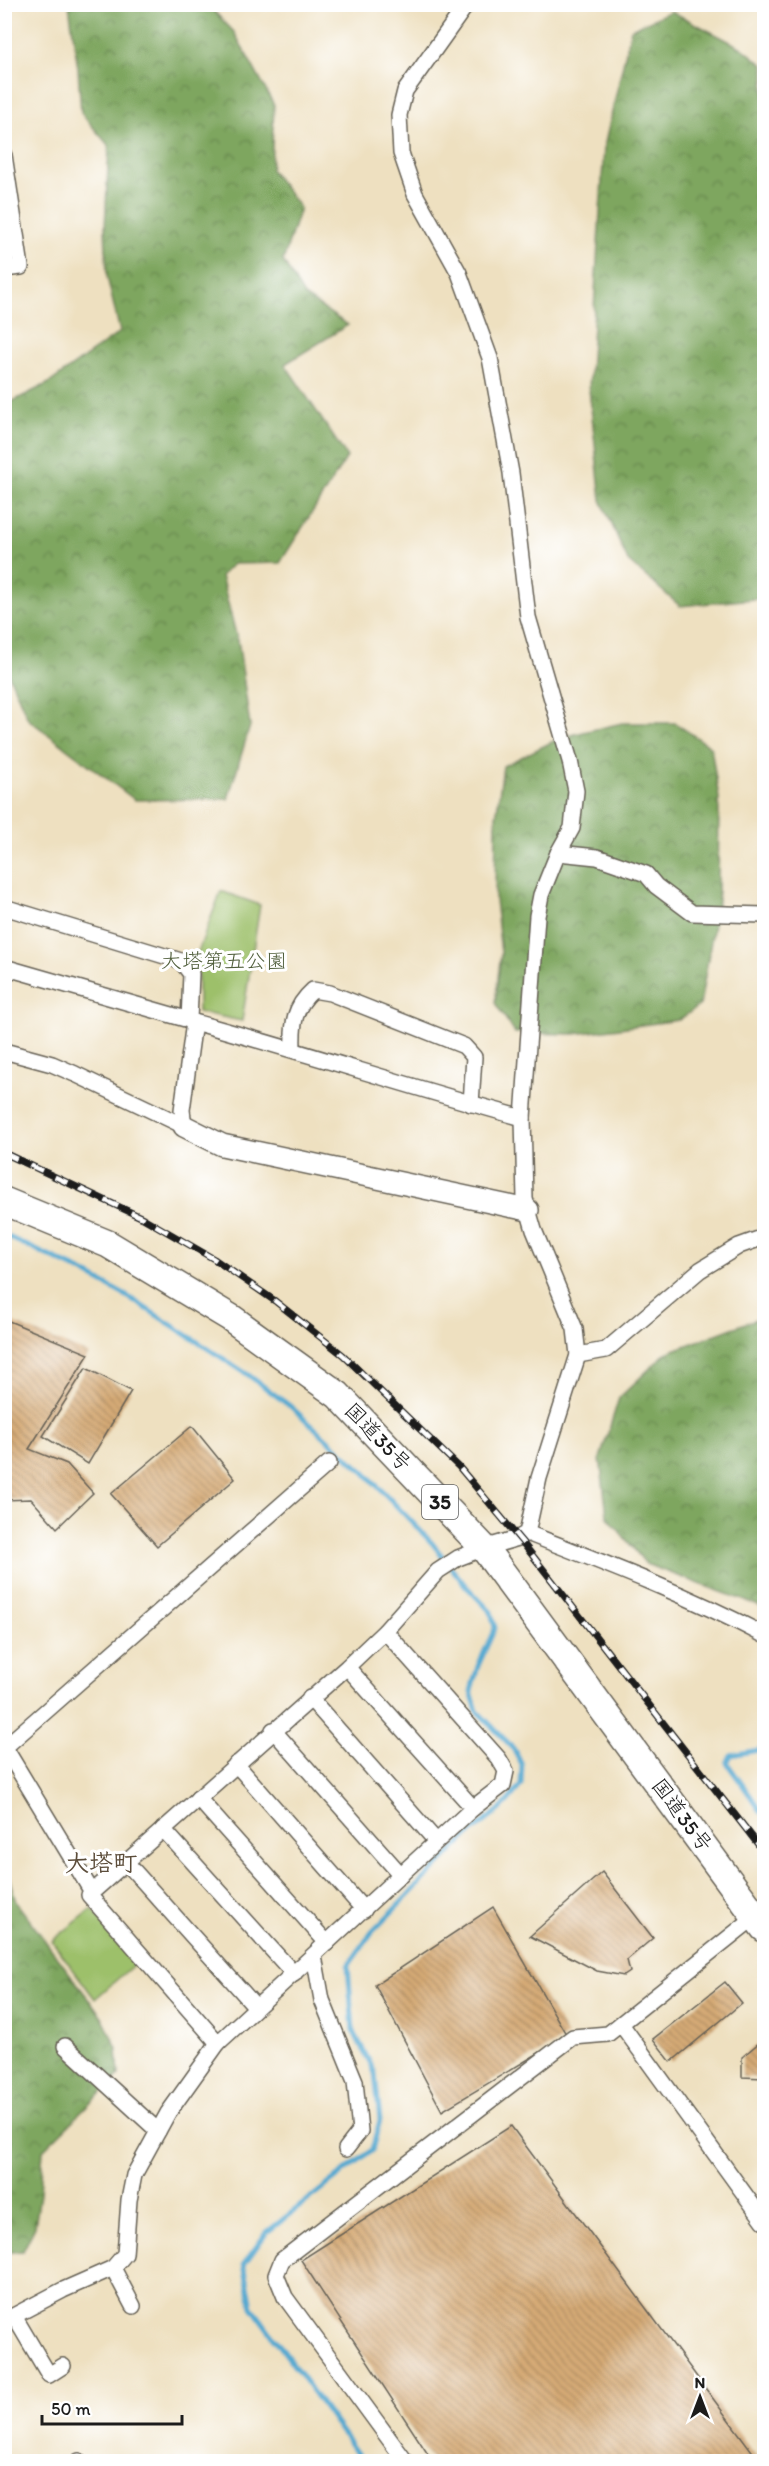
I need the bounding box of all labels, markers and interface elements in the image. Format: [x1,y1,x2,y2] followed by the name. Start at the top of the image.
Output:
[161,948,287,973] park label: 大塔第五公園
[340,1397,417,1476] street label: 国道35号
[422,1485,458,1519] road number: 35
[647,1773,718,1856] street label: 国道35号
[65,1848,137,1877] district label: 大塔町
[670,2367,730,2427] north arrow
[695,2373,705,2392] text: N
[42,2388,182,2426] scale bar
[51,2398,91,2420] text: 50 m

